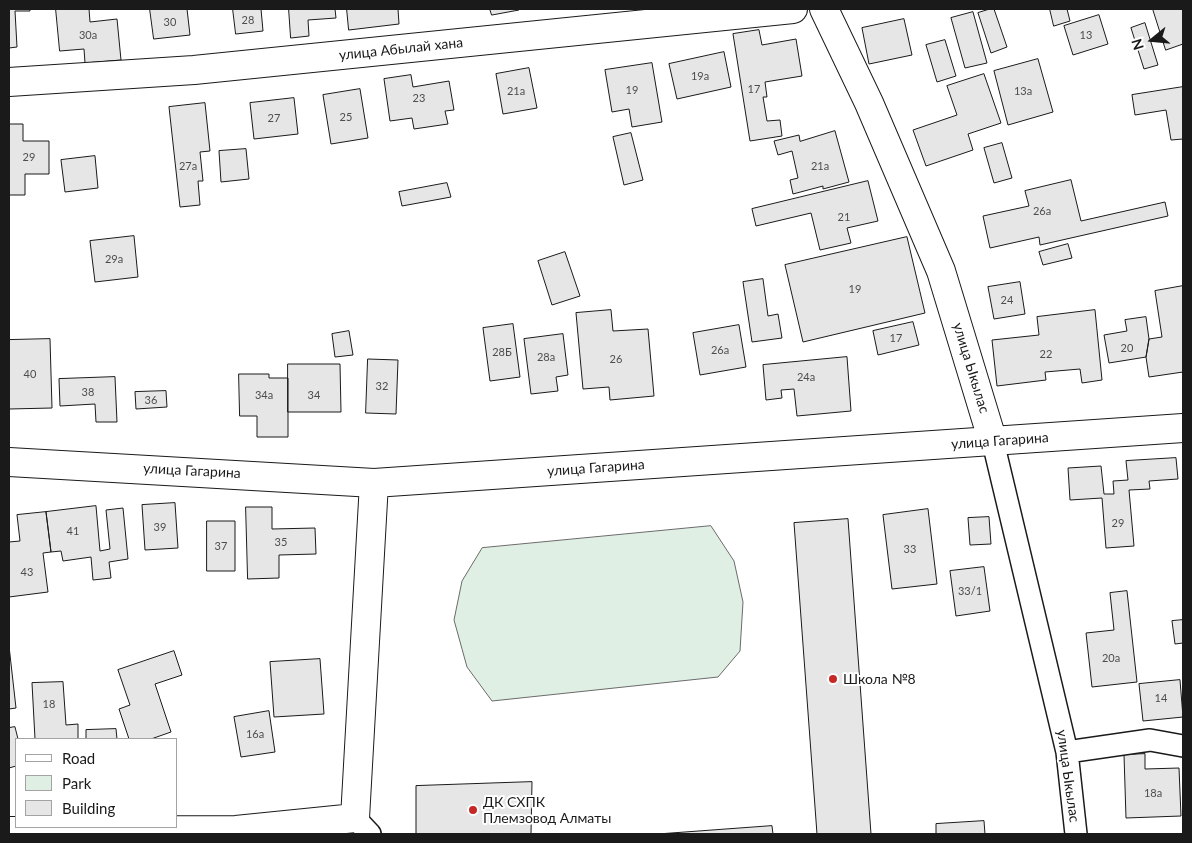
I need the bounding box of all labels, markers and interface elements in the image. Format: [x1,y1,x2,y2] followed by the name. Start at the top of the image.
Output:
[242,13,254,27] house number: 28
[164,15,176,29] house number: 30
[1127,15,1177,65] north arrow
[79,28,97,42] house number: 30а
[1080,28,1092,42] house number: 13
[338,34,464,64] street label: улица Абылай хана
[1127,37,1147,52] text: N
[691,69,709,83] house number: 19а
[748,82,760,96] house number: 17
[626,83,638,97] house number: 19
[507,84,525,98] house number: 21а
[1014,84,1032,98] house number: 13а
[413,91,425,105] house number: 23
[340,110,352,124] house number: 25
[268,111,280,125] house number: 27
[23,150,35,164] house number: 29
[179,159,197,173] house number: 27а
[811,159,829,173] house number: 21а
[1033,204,1051,218] house number: 26а
[838,210,850,224] house number: 21
[105,252,123,266] house number: 29а
[849,282,861,296] house number: 19
[1001,293,1013,307] house number: 24
[949,321,993,415] street label: улица Ыкылас
[890,331,902,345] house number: 17
[1121,341,1133,355] house number: 20
[711,343,729,357] house number: 26а
[492,345,512,359] house number: 28Б
[1040,347,1052,361] house number: 22
[537,350,555,364] house number: 28а
[610,352,622,366] house number: 26
[24,367,36,381] house number: 40
[797,370,815,384] house number: 24а
[376,379,388,393] house number: 32
[82,385,94,399] house number: 38
[255,388,273,402] house number: 34а
[308,388,320,402] house number: 34
[145,393,157,407] house number: 36
[951,429,1049,453] street label: улица Гагарина
[547,456,645,480] street label: улица Гагарина
[143,460,241,482] street label: улица Гагарина
[1112,516,1124,530] house number: 29
[154,520,166,534] house number: 39
[67,524,79,538] house number: 41
[275,535,287,549] house number: 35
[215,539,227,553] house number: 37
[904,542,916,556] house number: 33
[21,565,33,579] house number: 43
[958,584,982,598] house number: 33/1
[1102,651,1120,665] house number: 20а
[843,671,916,687] place label: Школа №8
[827,673,839,685] marker: Школа №8
[1155,691,1167,705] house number: 14
[43,697,55,711] house number: 18
[246,727,264,741] house number: 16а
[1053,729,1083,823] street label: улица Ыкылас
[15,738,178,828] legend
[62,749,95,767] text: Road
[62,774,91,792] text: Park
[1144,786,1162,800] house number: 18а
[483,794,611,826] place label: ДК СХПК Племзовод Алматы
[62,799,115,817] text: Building
[467,804,479,816] marker: ДК СХПК Племзовод Алматы

